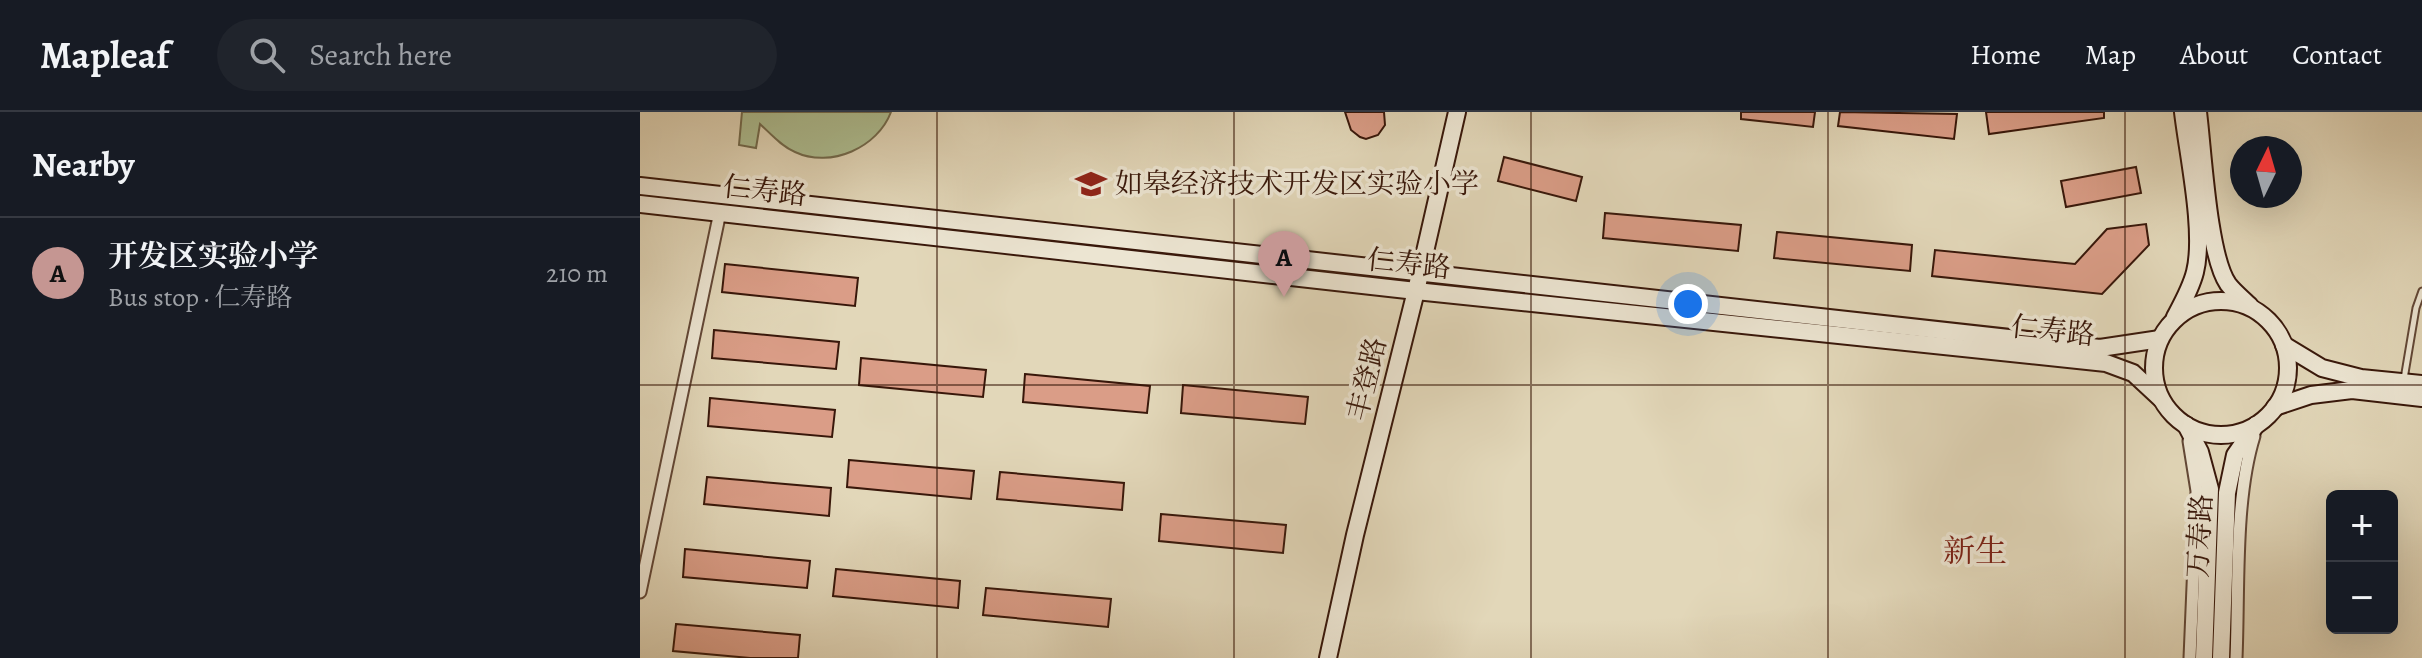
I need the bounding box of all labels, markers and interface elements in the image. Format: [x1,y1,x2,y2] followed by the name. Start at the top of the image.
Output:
[217,19,777,91] search box
[40,29,169,81] text: Mapleaf
[245,33,289,77] icon: search
[309,35,452,75] text: Search here
[1970,36,2041,74] text: Home
[2085,36,2136,74] text: Map
[2180,36,2248,74] text: About
[2292,36,2382,74] text: Contact
[2230,136,2302,208] north arrow
[32,141,135,188] text: Nearby
[1115,165,1479,203] place label: 如皋经济技术开发区实验小学
[1074,167,1108,201] school or university icon: 如皋经济技术开发区实验小学
[721,168,809,214] street label: 仁寿路
[1258,231,1310,297] pin: A
[108,236,318,276] text: 开发区实验小学
[1365,241,1453,287] street label: 仁寿路
[50,256,66,291] text: A
[546,256,608,291] text: 210 m
[108,280,292,315] text: Bus stop · 仁寿路
[1668,284,1708,324] your location
[2009,308,2097,354] street label: 仁寿路
[1338,334,1396,424] street label: 丰登路
[2326,490,2398,634] map controls
[2326,490,2398,562] button: +
[2179,493,2221,579] street label: 万寿路
[1943,529,2007,573] district label: 新生
[2326,562,2398,634] button: −

